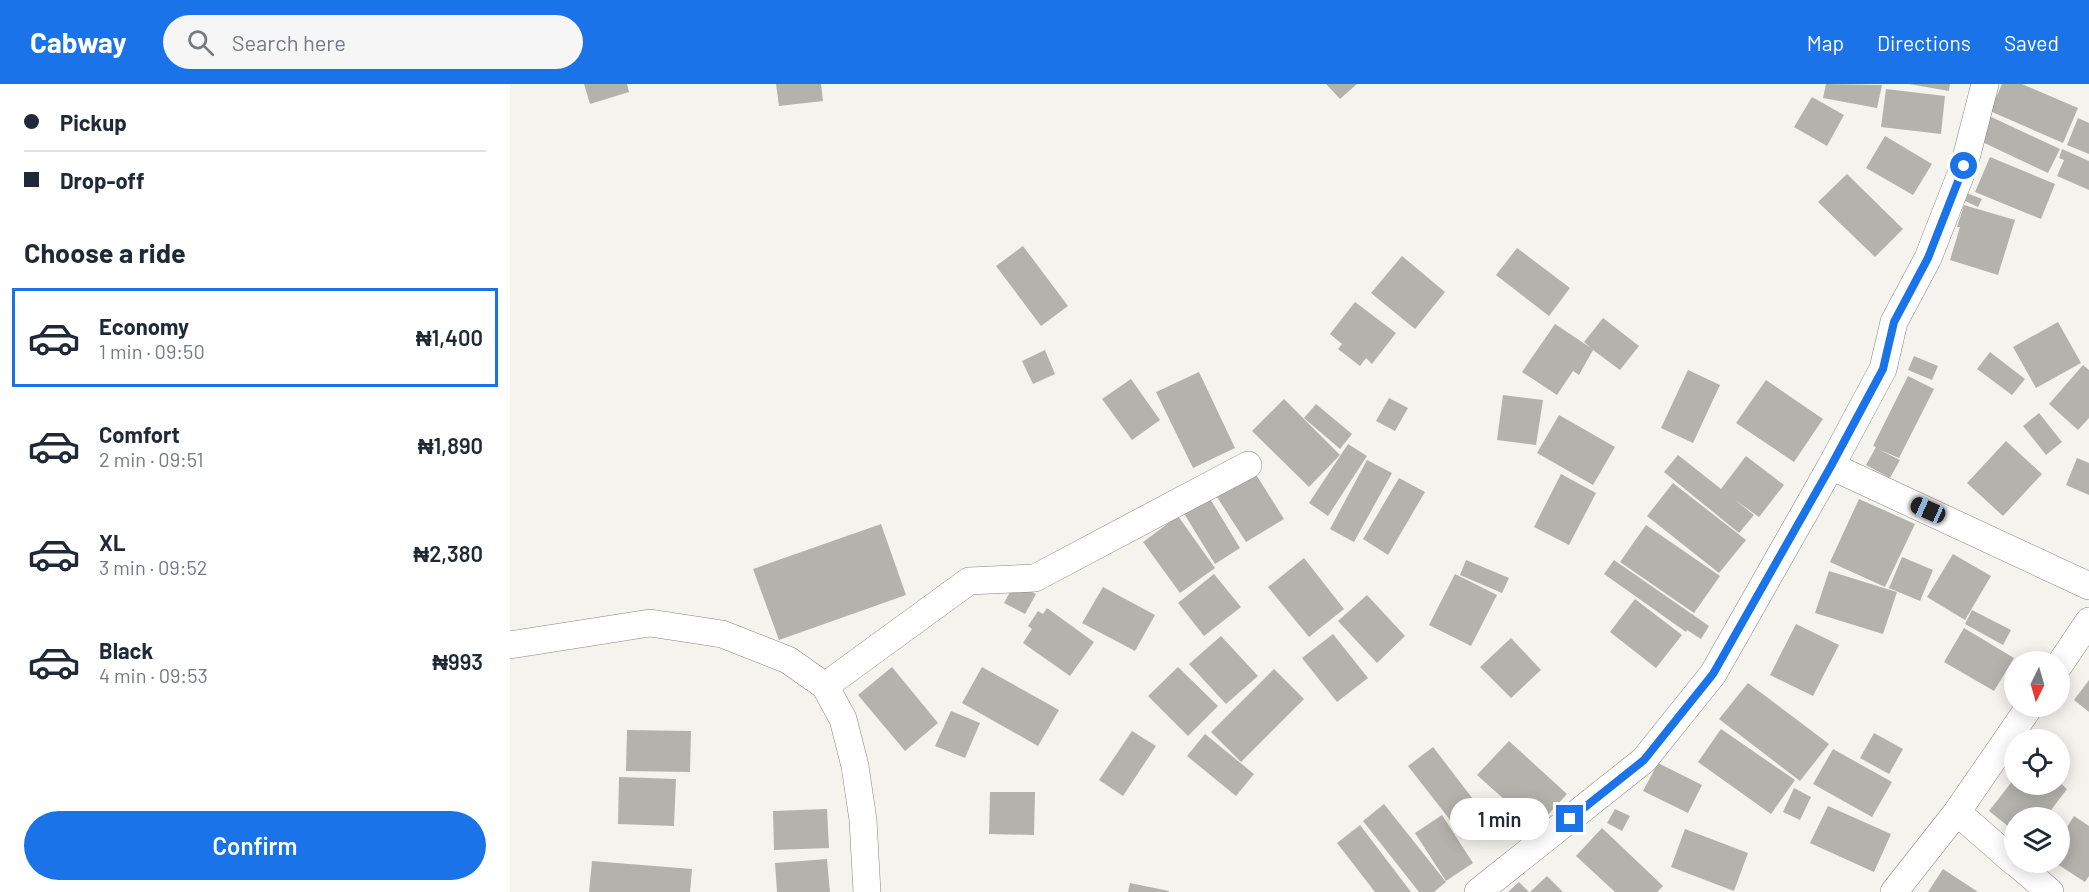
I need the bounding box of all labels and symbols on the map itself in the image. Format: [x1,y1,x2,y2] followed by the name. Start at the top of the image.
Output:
[1950,152,1977,179] route start
[1908,494,1948,526] car
[2004,651,2070,717] north arrow
[1450,798,1549,840] callout: 1 min
[1556,805,1583,832] route end

